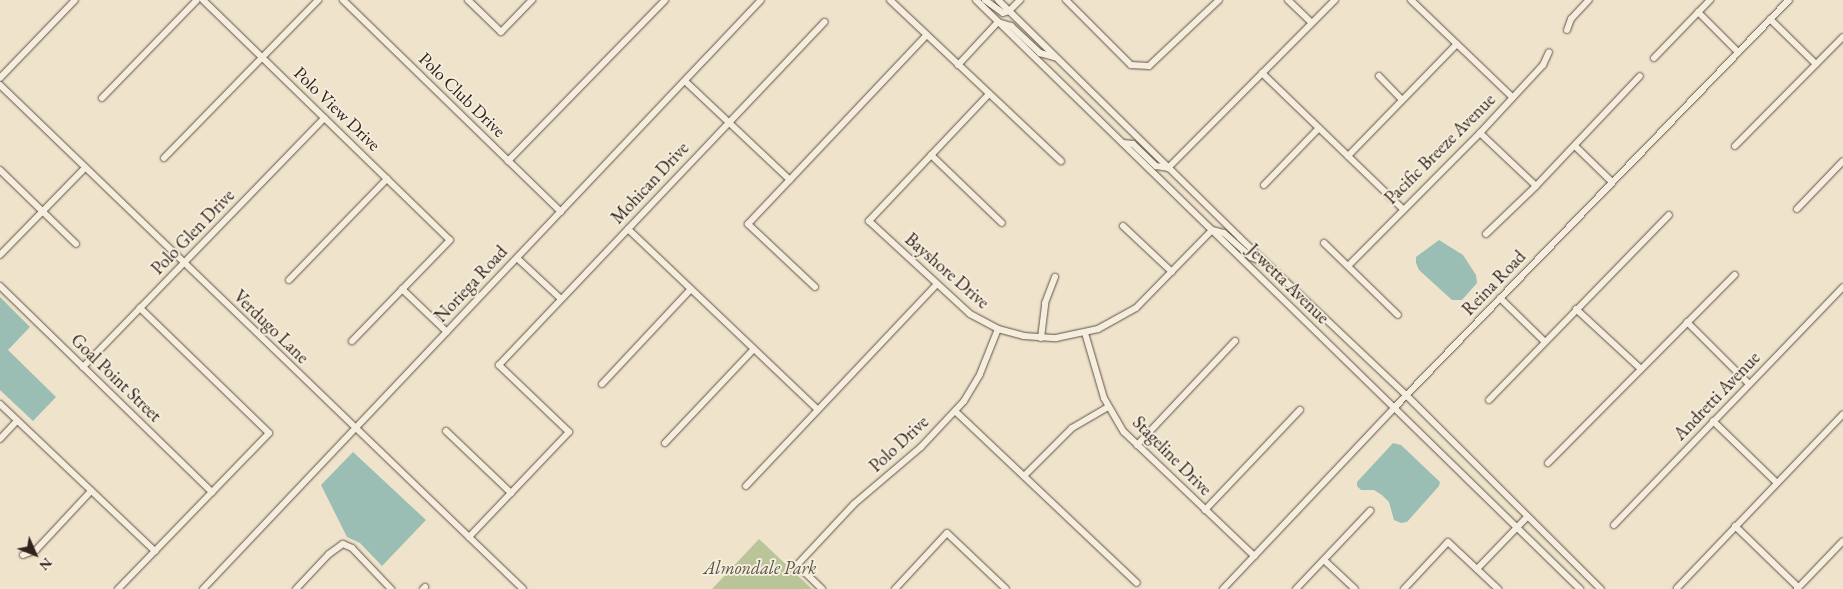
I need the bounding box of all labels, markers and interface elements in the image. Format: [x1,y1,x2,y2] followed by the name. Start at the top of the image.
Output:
[414,48,510,142] street label: Polo Club Drive
[289,62,385,156] street label: Polo View Drive
[1380,89,1500,209] street label: Pacific Breeze Avenue
[607,138,693,228] street label: Mohican Drive
[147,185,239,279] street label: Polo Glen Drive
[900,229,994,313] street label: Bayshore Drive
[1242,239,1334,329] street label: Jewetta Avenue
[430,241,512,327] street label: Noriega Road
[1458,246,1530,320] street label: Reina Road
[229,286,313,368] street label: Verdugo Lane
[66,329,166,427] street label: Goal Point Street
[1669,347,1765,445] street label: Andretti Avenue
[865,411,933,477] street label: Polo Drive
[1128,412,1216,500] street label: Stageline Drive
[10,529,60,579] north arrow
[35,554,56,575] text: N
[703,557,817,579] park label: Almondale Park

